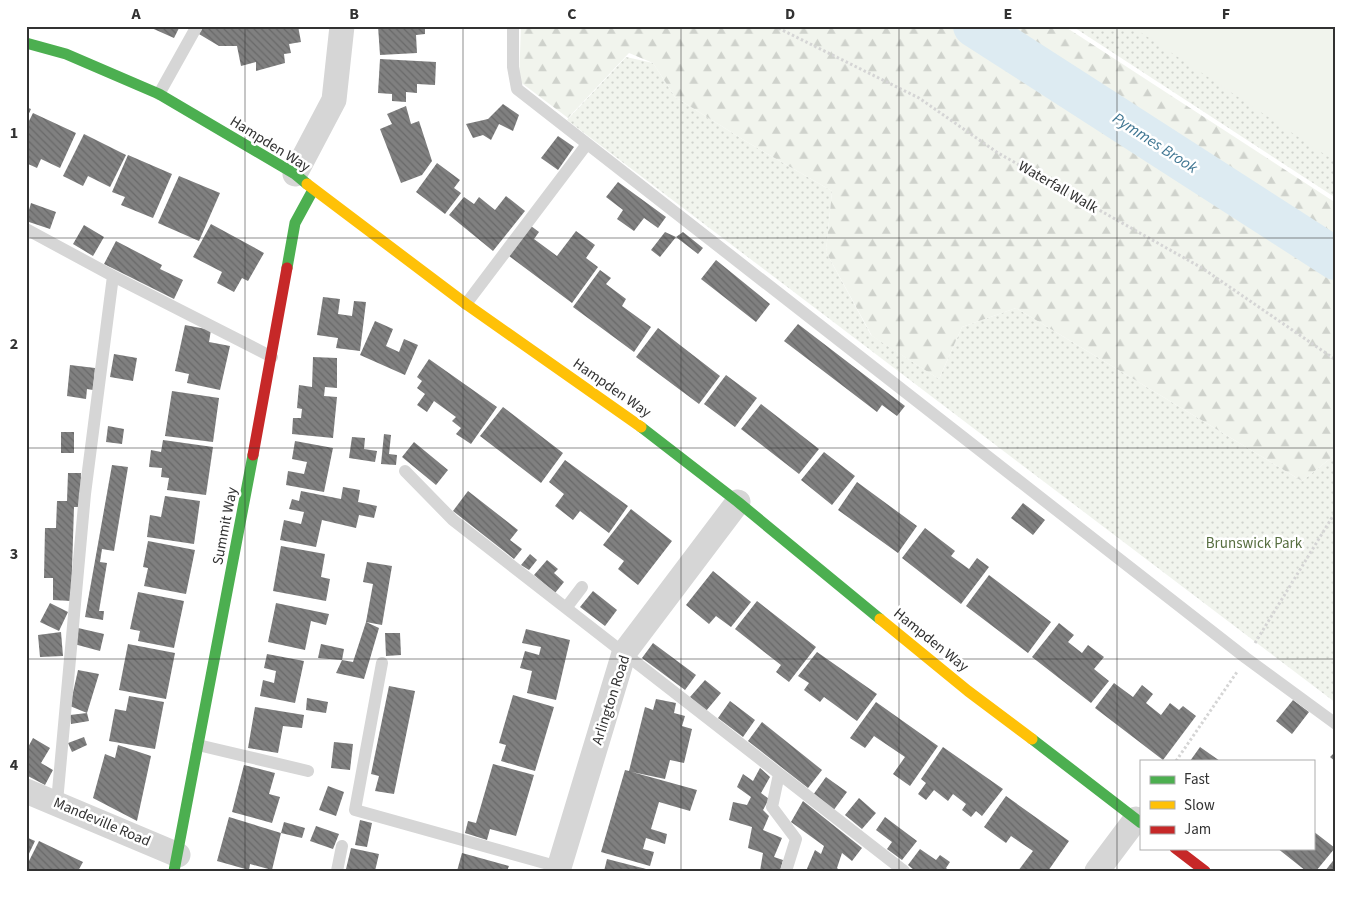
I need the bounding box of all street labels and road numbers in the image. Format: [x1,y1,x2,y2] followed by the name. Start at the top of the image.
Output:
[226,111,314,177] street label: Hampden Way
[1014,156,1102,219] street label: Waterfall Walk
[569,353,655,423] street label: Hampden Way
[207,485,243,567] street label: Summit Way
[889,603,973,677] street label: Hampden Way
[587,653,635,747] street label: Arlington Road
[50,792,154,852] street label: Mandeville Road

